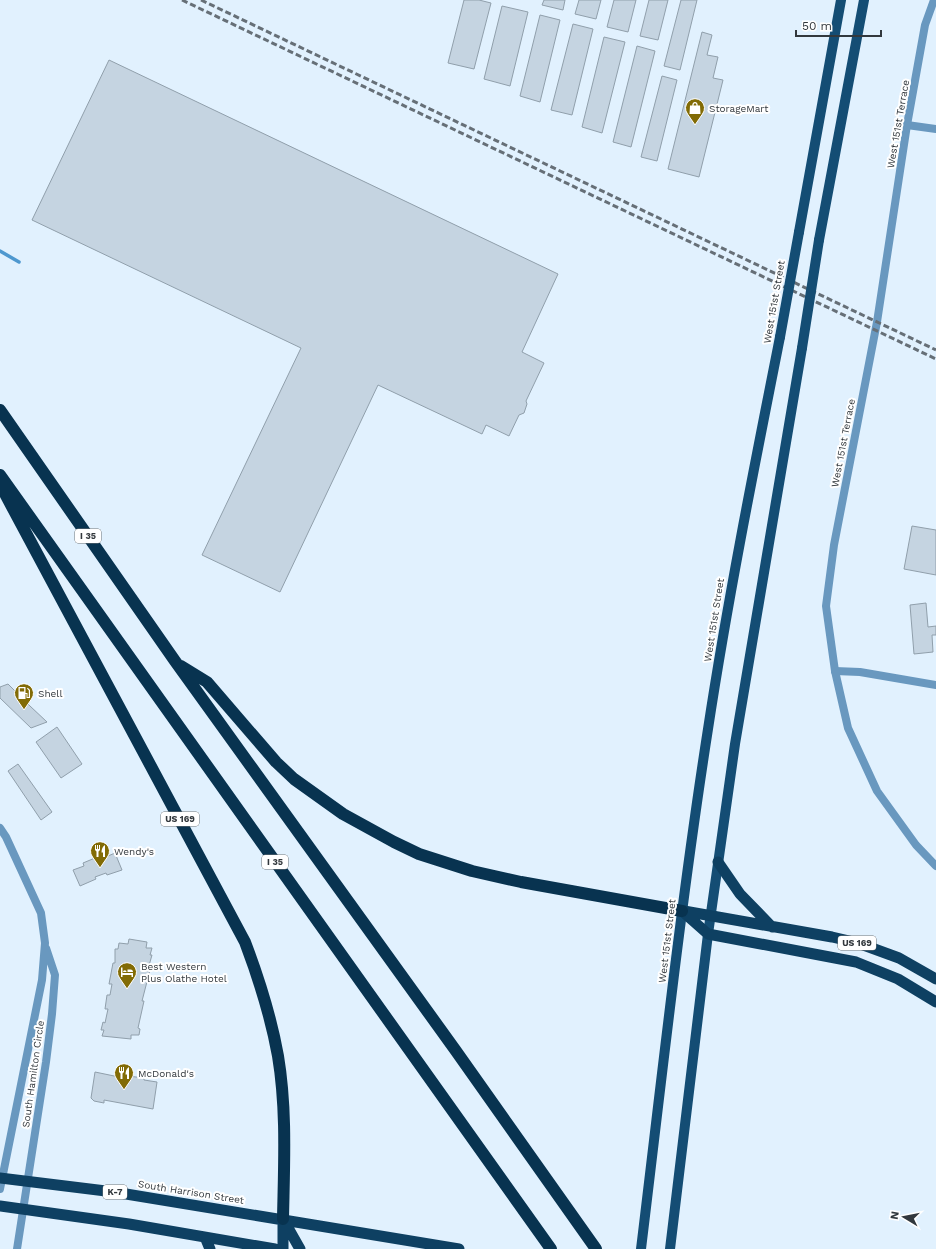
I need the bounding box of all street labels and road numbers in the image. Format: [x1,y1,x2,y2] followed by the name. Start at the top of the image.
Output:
[885,79,911,169] street label: West 151st Terrace
[761,259,787,344] street label: West 151st Street
[829,398,857,488] street label: West 151st Terrace
[75,529,101,543] road number: I 35
[702,577,726,662] street label: West 151st Street
[161,812,199,826] road number: US 169
[262,855,288,869] road number: I 35
[656,898,678,984] street label: West 151st Street
[838,936,876,950] road number: US 169
[20,1020,46,1128] street label: South Hamilton Circle
[137,1178,246,1206] street label: South Harrison Street
[103,1185,127,1199] road number: K-7

